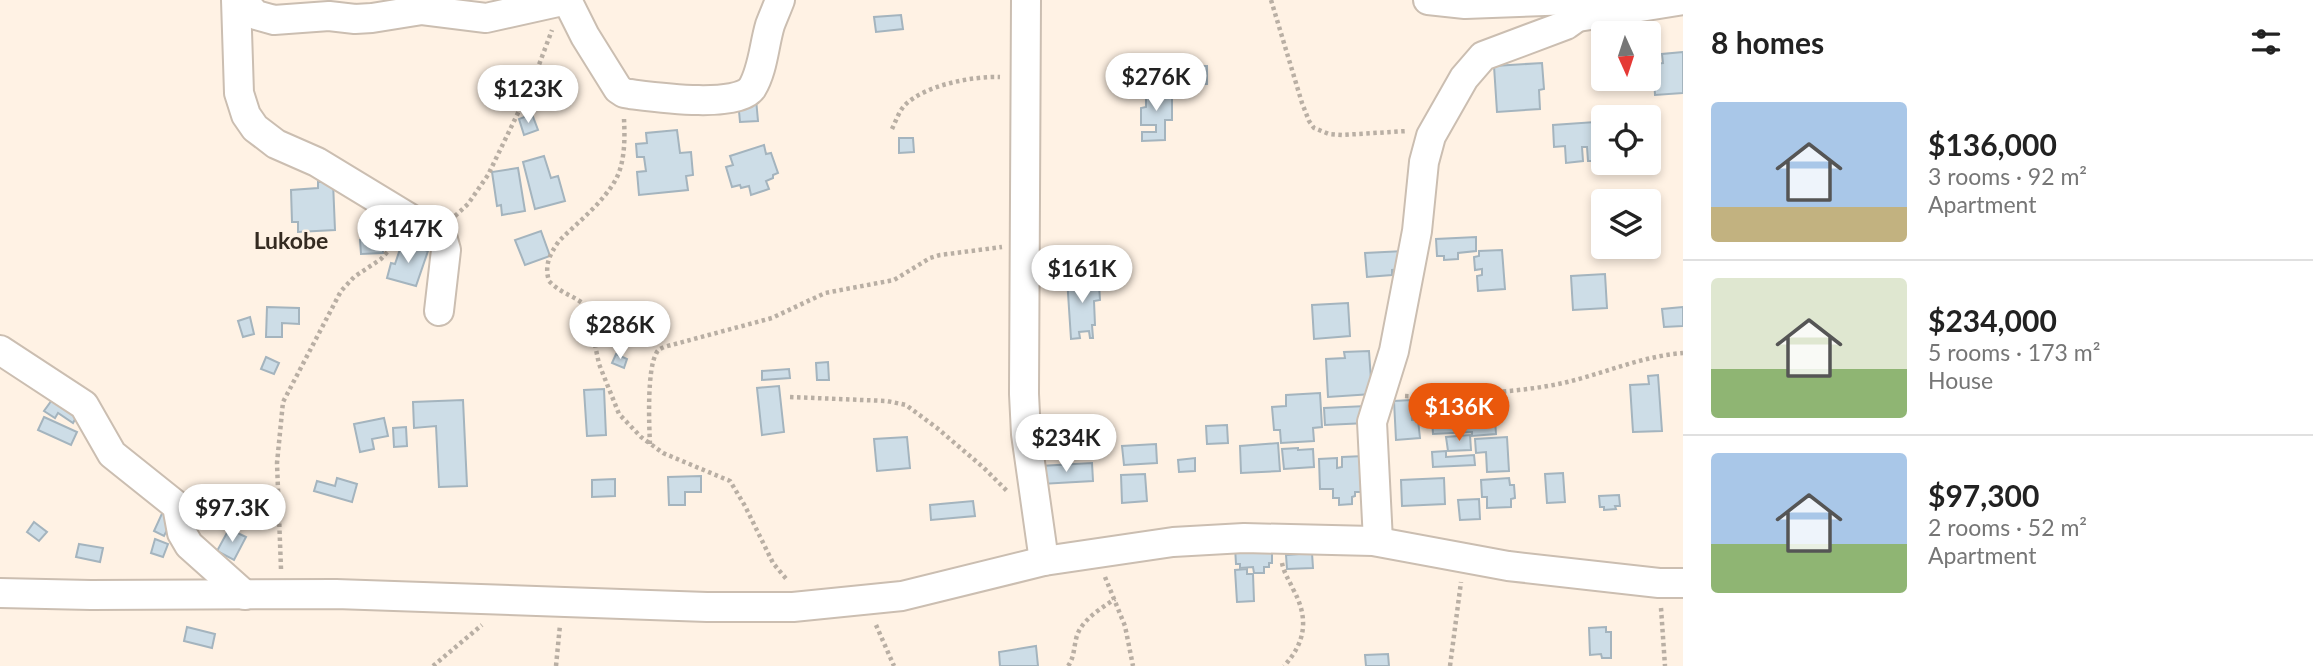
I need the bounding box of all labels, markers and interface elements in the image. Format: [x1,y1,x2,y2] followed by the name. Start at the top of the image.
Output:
[1591,21,1661,91] north arrow
[1591,21,1661,259] map controls
[2247,23,2285,61] icon: filters
[1711,24,1824,60] text: 8 homes
[1107,54,1205,113] pin: $276K
[1121,62,1191,90] text: $276K
[479,66,577,125] pin: $123K
[493,74,563,102] text: $123K
[1591,105,1661,175] button: locate
[1928,126,2057,162] text: $136,000
[1767,130,1851,214] icon: home
[1928,162,2087,190] text: 3 rooms · 92 m²
[1591,189,1661,259] button: layers
[1928,190,2036,218] text: Apartment
[359,205,457,265] pin: $147K
[373,214,443,242] text: $147K
[254,226,328,254] district label: Lukobe
[1033,246,1131,305] pin: $161K
[1047,254,1117,282] text: $161K
[571,302,669,361] pin: $286K
[1928,302,2057,338] text: $234,000
[1767,306,1851,390] icon: home
[585,310,655,338] text: $286K
[1928,338,2100,366] text: 5 rooms · 173 m²
[1928,366,1993,394] text: House
[1410,384,1508,443] pin: $136K
[1424,392,1494,420] text: $136K
[1017,414,1115,474] pin: $234K
[1031,423,1101,451] text: $234K
[1928,477,2039,513] text: $97,300
[1767,481,1851,565] icon: home
[175,484,289,544] pin: $97.3K
[195,493,269,521] text: $97.3K
[1928,513,2087,541] text: 2 rooms · 52 m²
[1928,541,2036,569] text: Apartment

